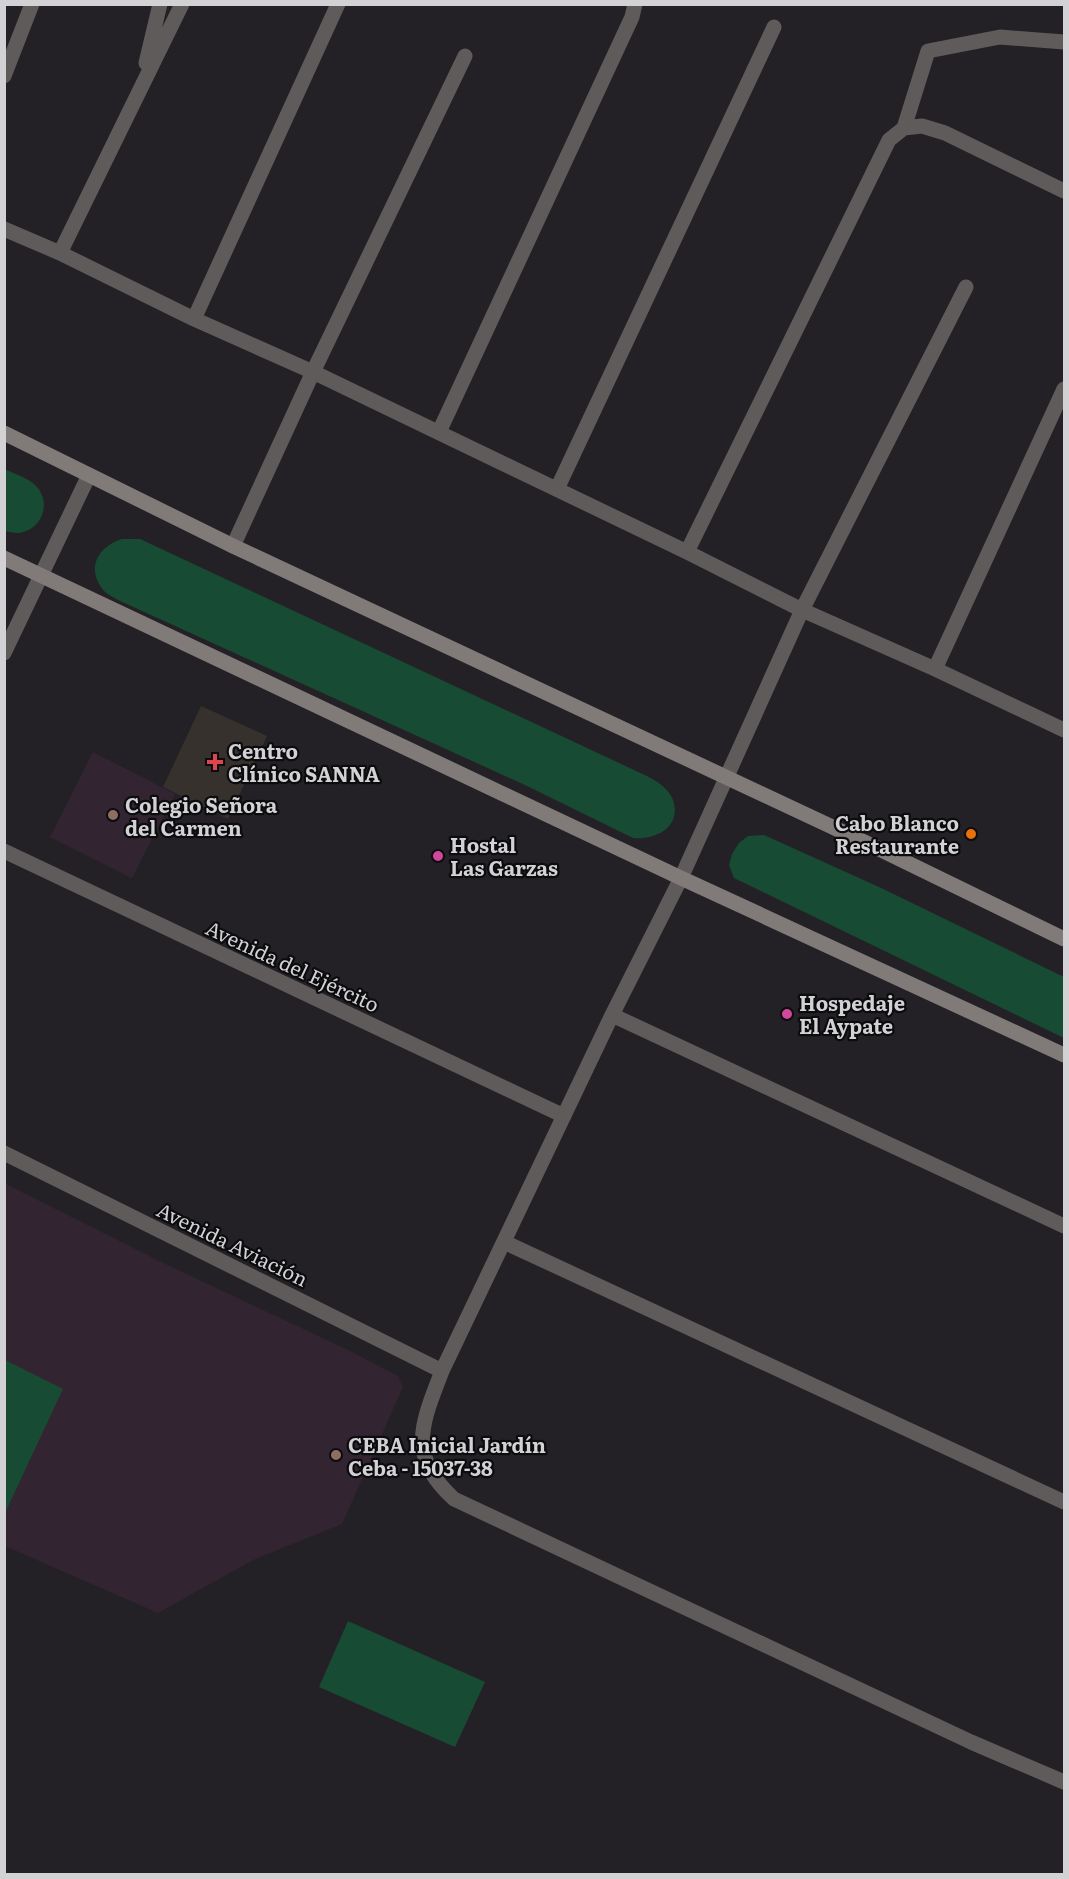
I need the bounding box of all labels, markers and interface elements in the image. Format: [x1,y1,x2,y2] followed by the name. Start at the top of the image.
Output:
[228,735,380,788] place label: Centro Clínico SANNA
[206,753,224,771] marker: Centro Clínico SANNA
[125,789,278,842] place label: Colegio Señora del Carmen
[835,807,959,860] place label: Cabo Blanco Restaurante
[106,808,120,822] marker: Colegio Señora del Carmen
[964,827,978,841] marker: Cabo Blanco Restaurante
[450,829,558,882] place label: Hostal Las Garzas
[431,849,445,863] marker: Hostal Las Garzas
[201,912,385,1018] street label: Avenida del Ejército
[799,987,905,1040] place label: Hospedaje El Aypate
[780,1007,794,1021] marker: Hospedaje El Aypate
[152,1193,314,1293] street label: Avenida Aviación
[348,1429,546,1482] place label: CEBA Inicial Jardín Ceba - 15037-38
[329,1448,343,1462] marker: CEBA Inicial Jardín Ceba - 15037-38

